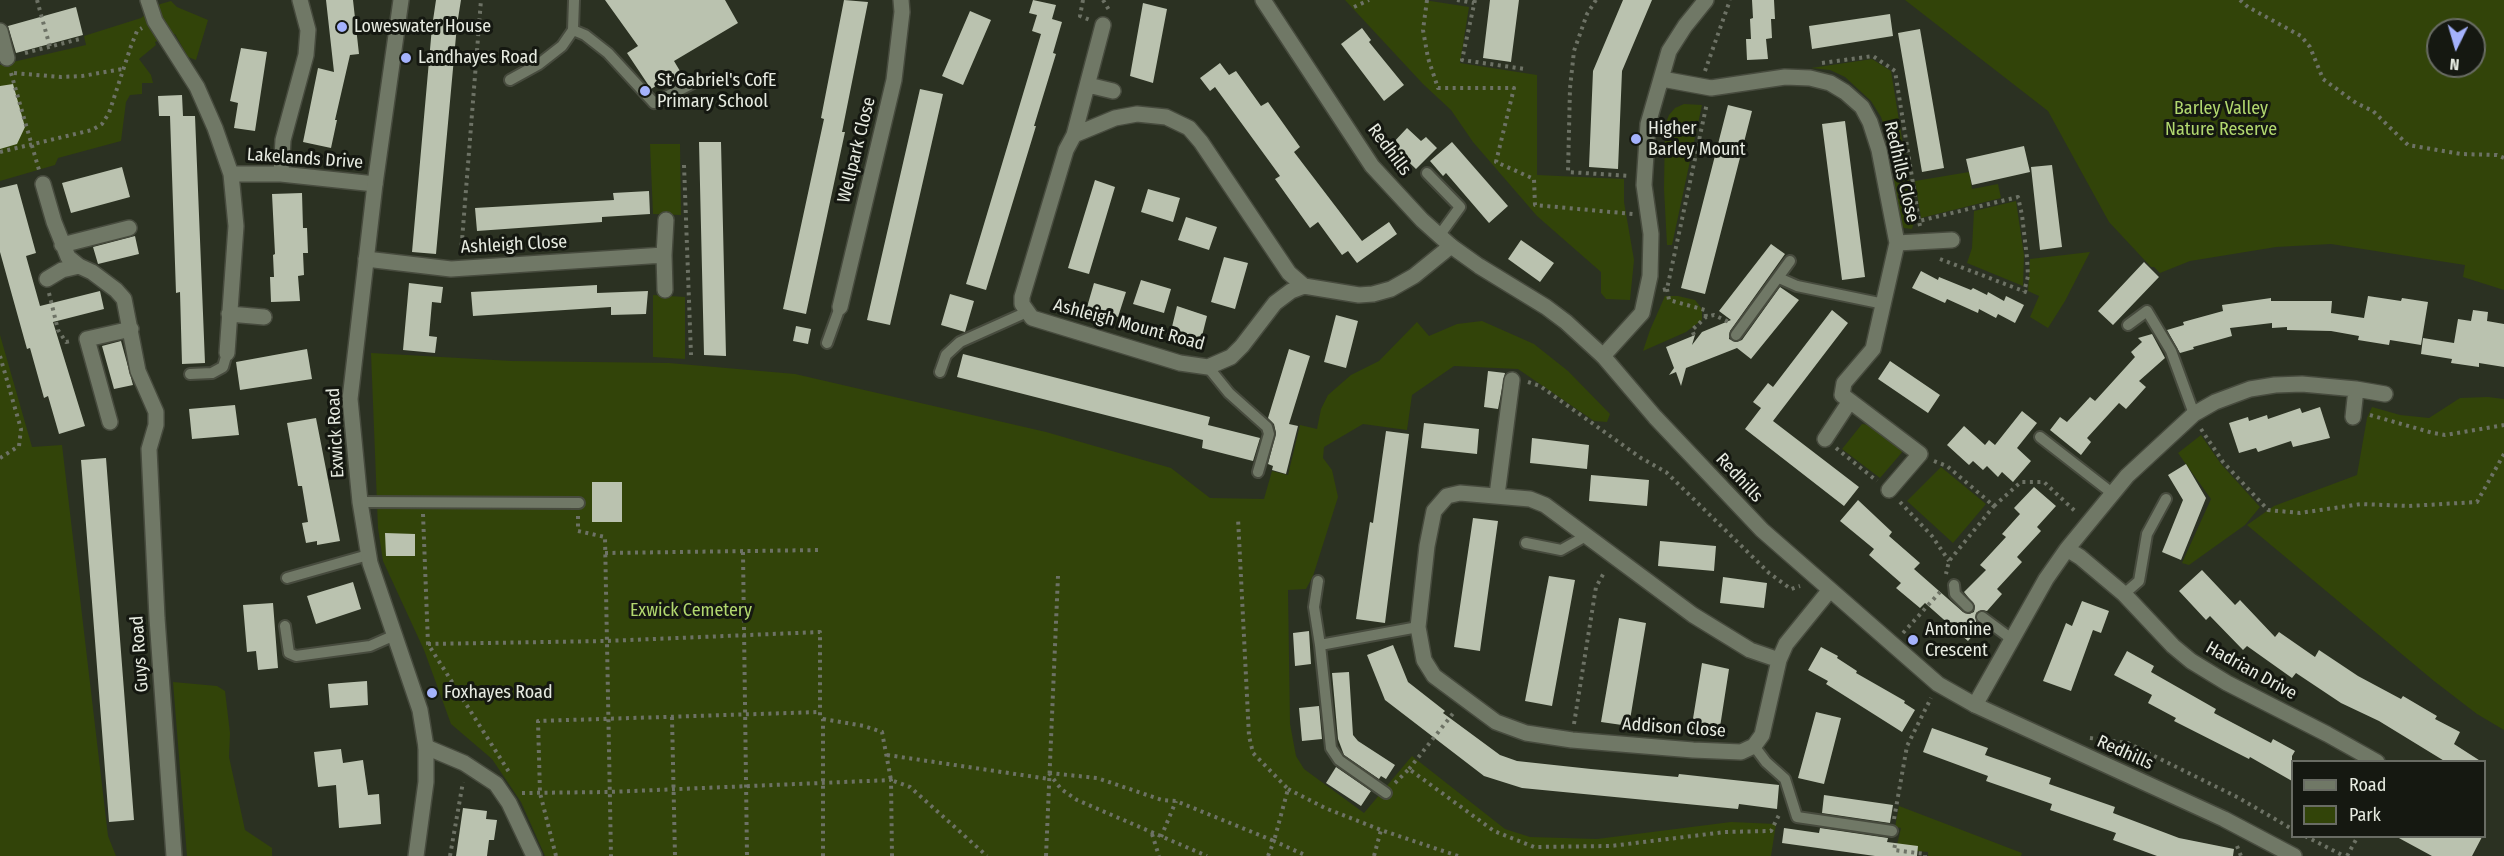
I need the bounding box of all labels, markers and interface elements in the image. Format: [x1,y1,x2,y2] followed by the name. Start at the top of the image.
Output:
[354,16,491,38] place label: Loweswater House
[2426,18,2486,78] north arrow
[335,20,349,34] marker: Loweswater House
[418,47,538,69] place label: Landhayes Road
[399,51,413,65] marker: Landhayes Road
[2449,55,2460,74] text: N
[657,70,777,112] place label: St Gabriel's CofE Primary School
[638,84,652,98] marker: St Gabriel's CofE Primary School
[833,95,881,205] street label: Wellpark Close
[2165,98,2277,140] park label: Barley Valley Nature Reserve
[1648,118,1746,160] place label: Higher Barley Mount
[1879,119,1923,225] street label: Redhills Close
[1363,120,1415,180] street label: Redhills
[1629,132,1643,146] marker: Higher Barley Mount
[246,144,364,174] street label: Lakelands Drive
[460,231,568,259] street label: Ashleigh Close
[1051,294,1207,356] street label: Ashleigh Mount Road
[323,387,349,479] street label: Exwick Road
[1711,449,1767,507] street label: Redhills
[630,600,752,622] park label: Exwick Cemetery
[127,615,153,693] street label: Guys Road
[1925,619,1991,662] place label: Antonine Crescent
[1906,633,1920,647] marker: Antonine Crescent
[2202,637,2300,705] street label: Hadrian Drive
[444,682,553,704] place label: Foxhayes Road
[425,686,439,700] marker: Foxhayes Road
[1621,714,1727,742] street label: Addison Close
[2094,731,2156,775] street label: Redhills
[2291,760,2486,838] legend
[2349,774,2386,796] text: Road
[2349,804,2381,826] text: Park

